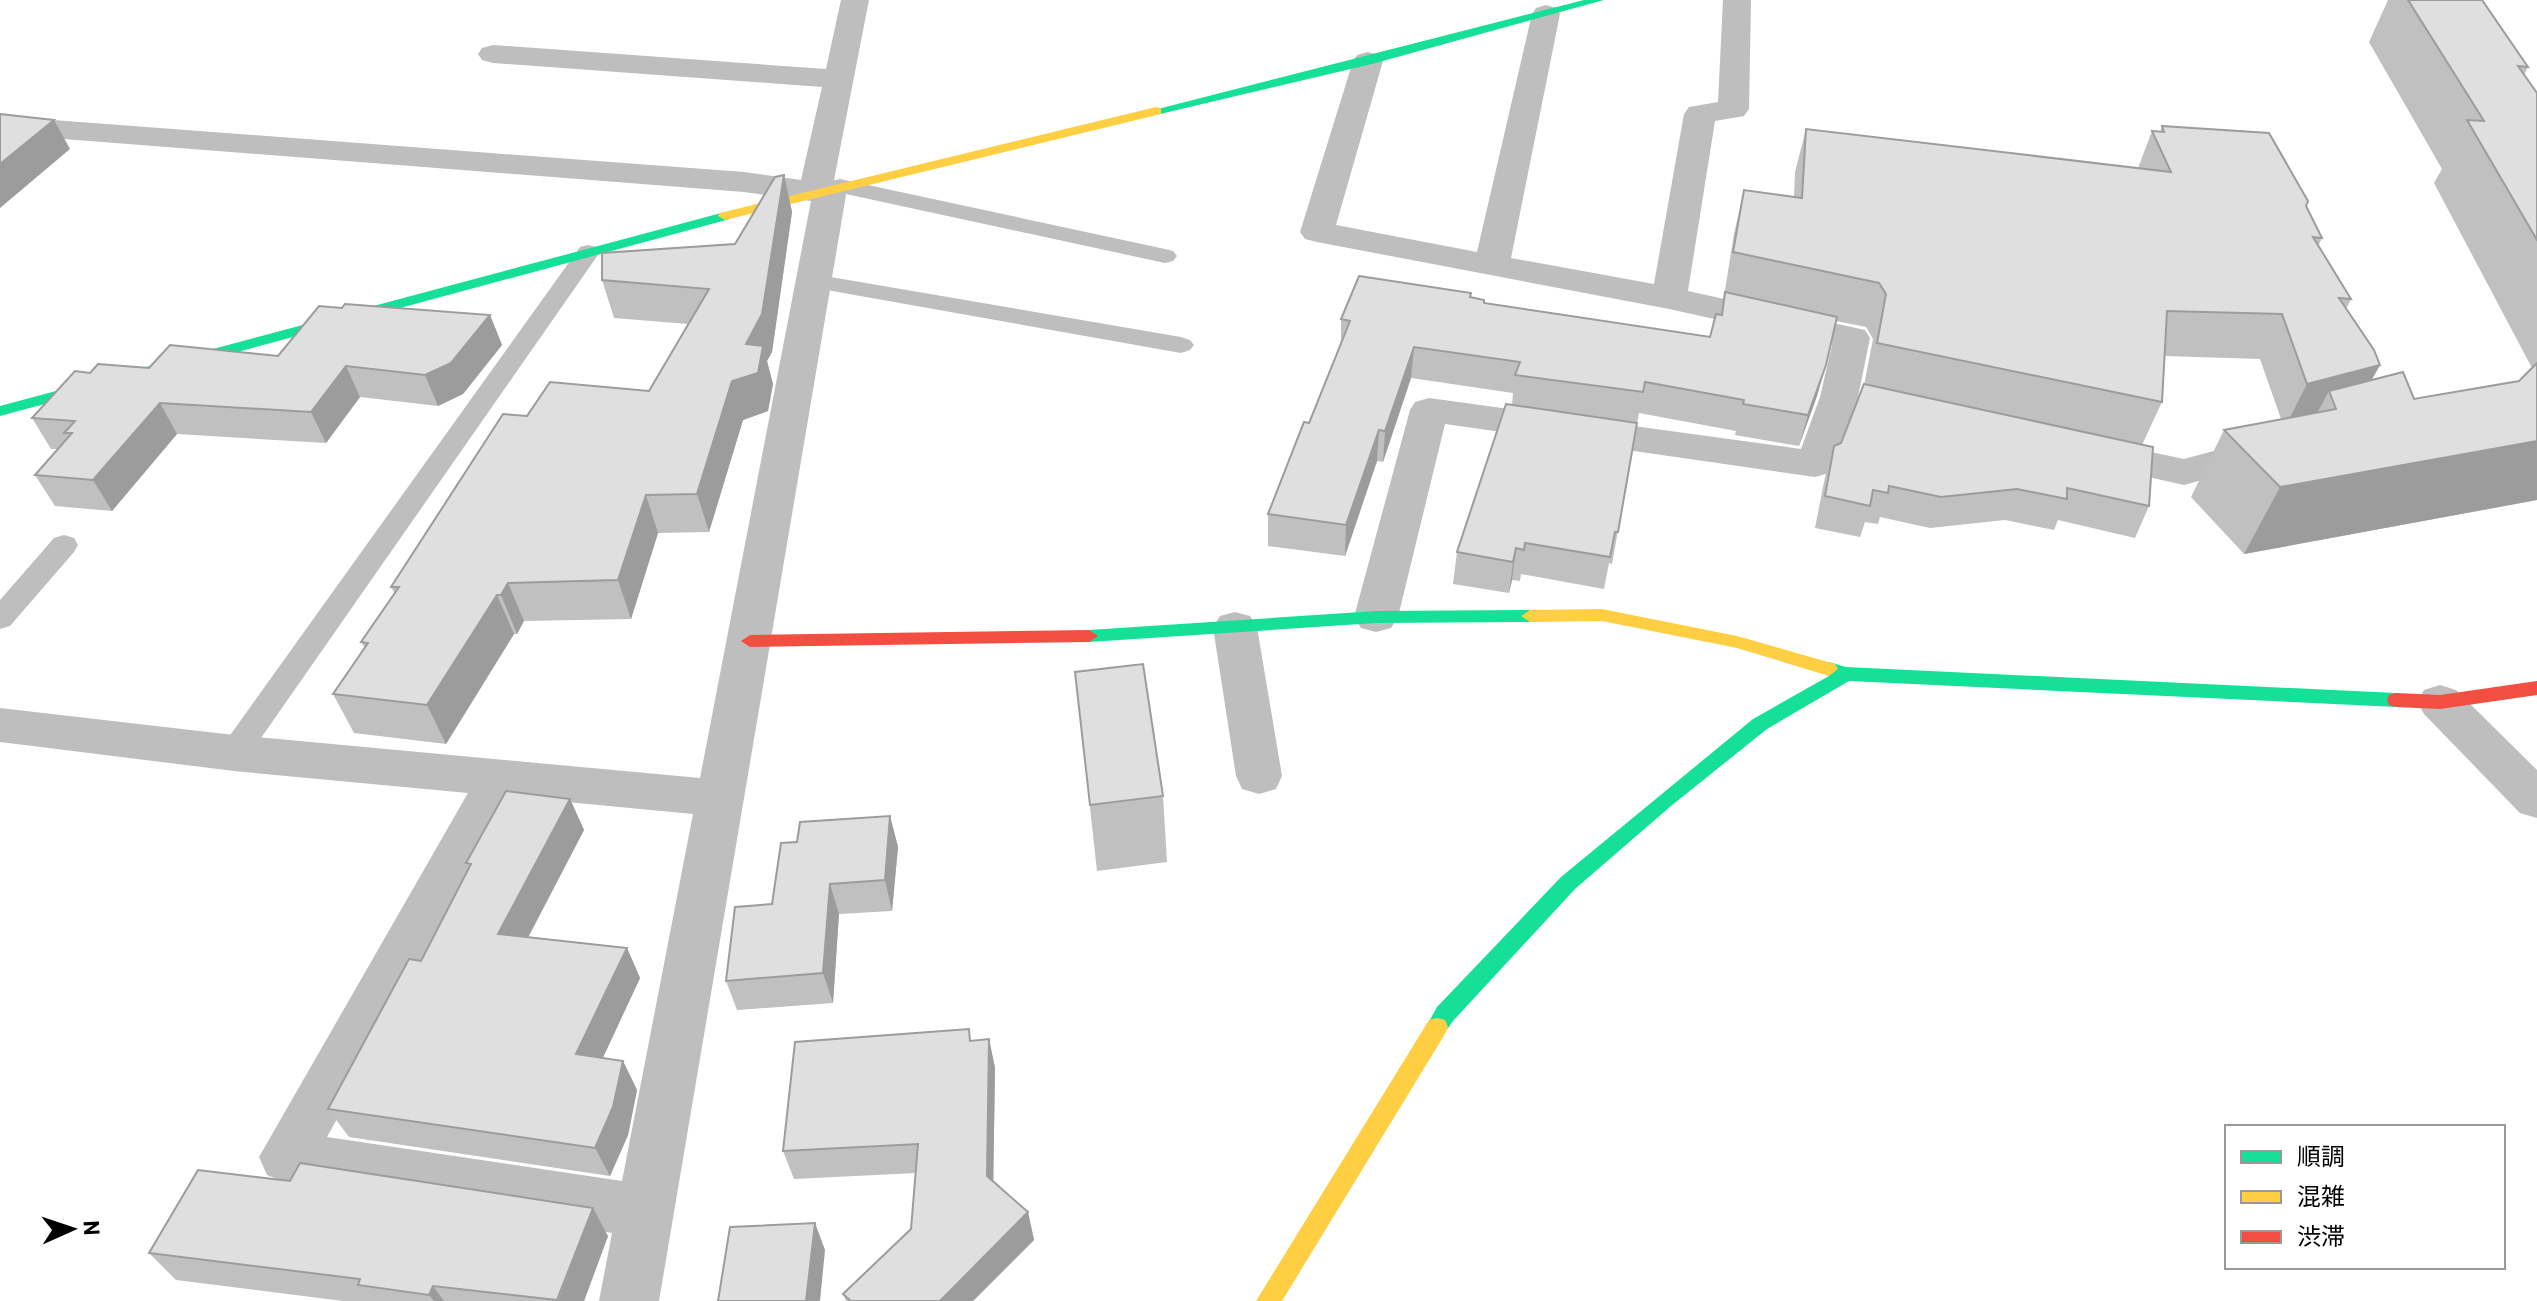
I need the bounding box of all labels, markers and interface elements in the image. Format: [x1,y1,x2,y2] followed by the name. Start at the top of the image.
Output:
[2225,1125,2505,1269] legend
[2297,1141,2345,1170] text: 順調
[2297,1181,2345,1210] text: 混雑
[32,1189,112,1269] north arrow
[80,1220,106,1236] text: N
[2297,1221,2345,1250] text: 渋滞

